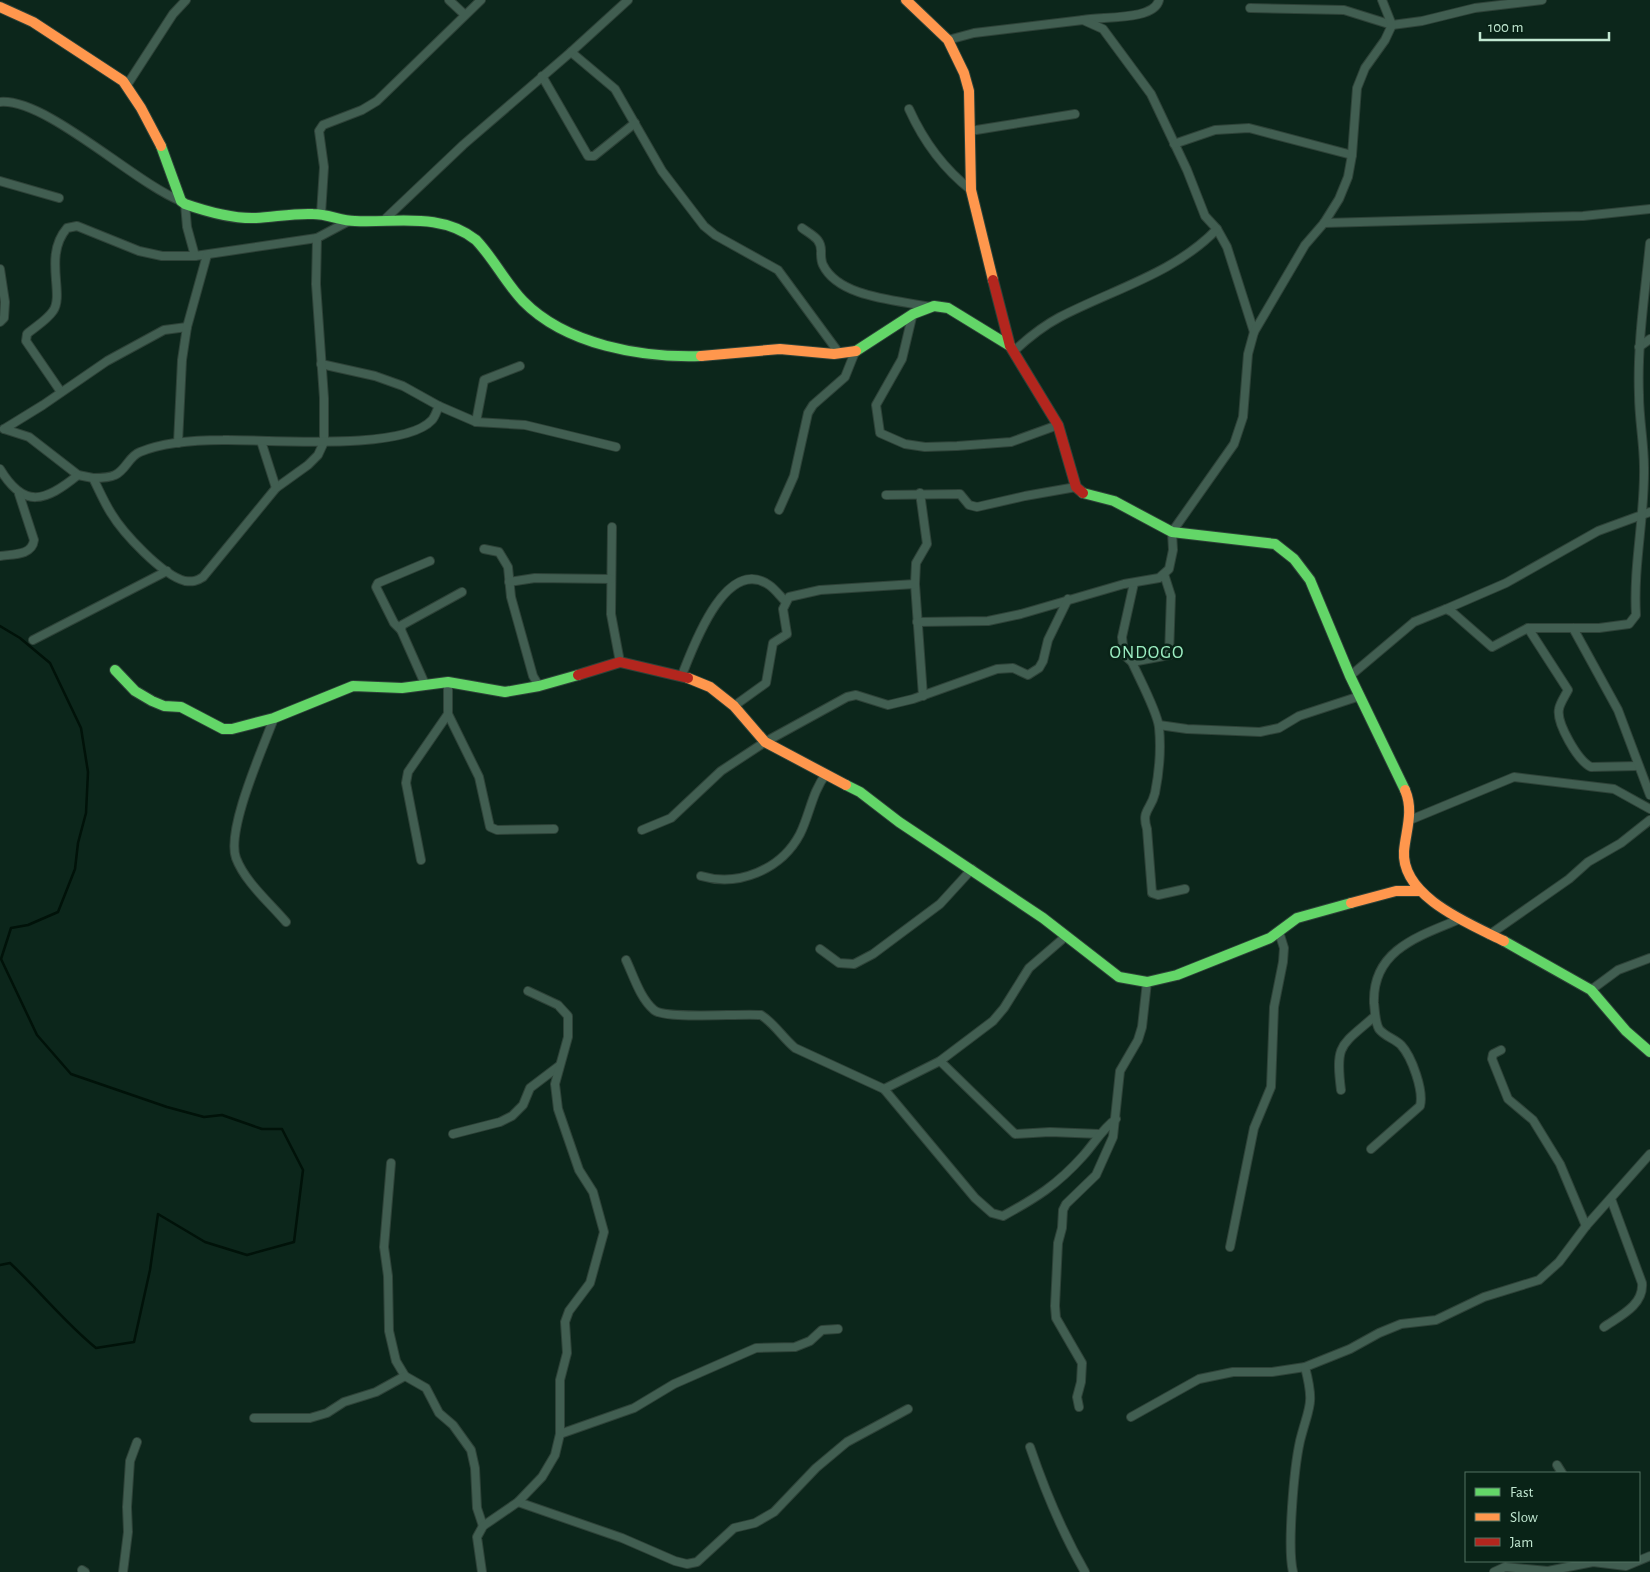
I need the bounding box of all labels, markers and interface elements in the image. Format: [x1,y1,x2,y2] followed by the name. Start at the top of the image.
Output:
[1480,10,1609,42] scale bar
[1488,20,1523,35] text: 100 m
[1109,644,1185,662] district label: ONDOGO
[1465,1472,1640,1562] legend
[1510,1485,1534,1500] text: Fast
[1510,1510,1538,1525] text: Slow
[1510,1535,1533,1550] text: Jam

